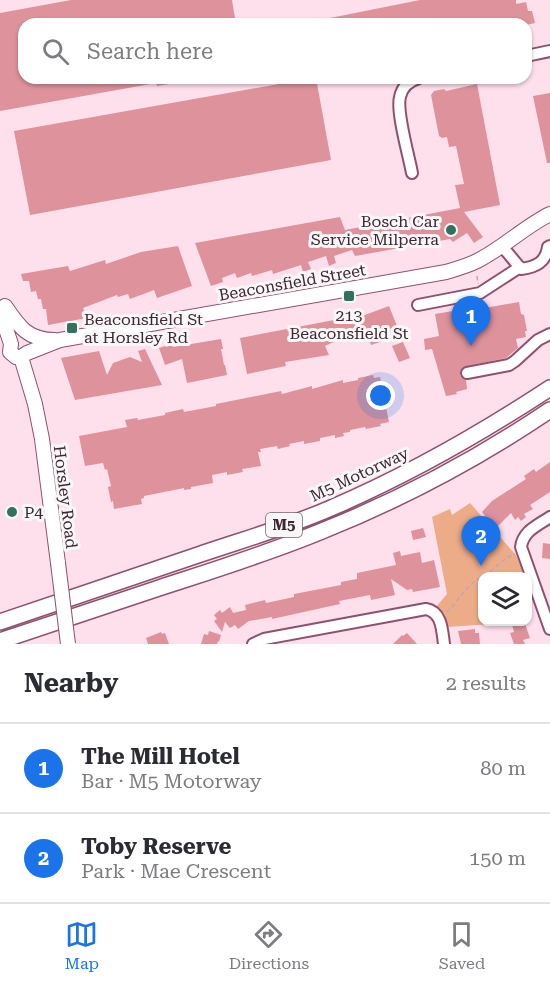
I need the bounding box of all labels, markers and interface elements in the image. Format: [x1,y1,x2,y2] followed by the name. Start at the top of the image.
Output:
[18,18,532,84] search box
[39,35,72,68] icon: search
[87,39,213,64] text: Search here
[311,212,439,249] place label: Bosch Car Service Milperra
[444,223,458,237] marker: Bosch Car Service Milperra
[217,260,367,305] street label: Beaconsfield Street
[342,289,356,303] marker: 213 Beaconsfield St
[452,296,490,346] pin: 1
[289,306,409,343] place label: 213 Beaconsfield St
[84,310,203,347] place label: Beaconsfield St at Horsley Rd
[65,321,79,335] marker: Beaconsfield St at Horsley Rd
[366,381,395,410] your location
[307,443,412,506] street label: M5 Motorway
[50,445,81,550] street label: Horsley Road
[24,503,43,522] place label: P4
[5,505,19,519] marker: P4
[266,513,302,537] road number: M5
[462,516,500,566] pin: 2
[478,572,532,626] map controls
[478,572,532,626] button: layers
[24,668,118,698] text: Nearby
[446,671,526,695] text: 2 results
[81,744,240,769] text: The Mill Hotel
[38,756,49,780] text: 1
[480,756,526,780] text: 80 m
[81,769,262,793] text: Bar · M5 Motorway
[81,834,231,859] text: Toby Reserve
[38,846,49,870] text: 2
[469,846,526,870] text: 150 m
[81,859,271,883] text: Park · Mae Crescent
[65,918,99,973] tab: Map
[229,918,309,973] tab: Directions
[439,918,485,973] tab: Saved

